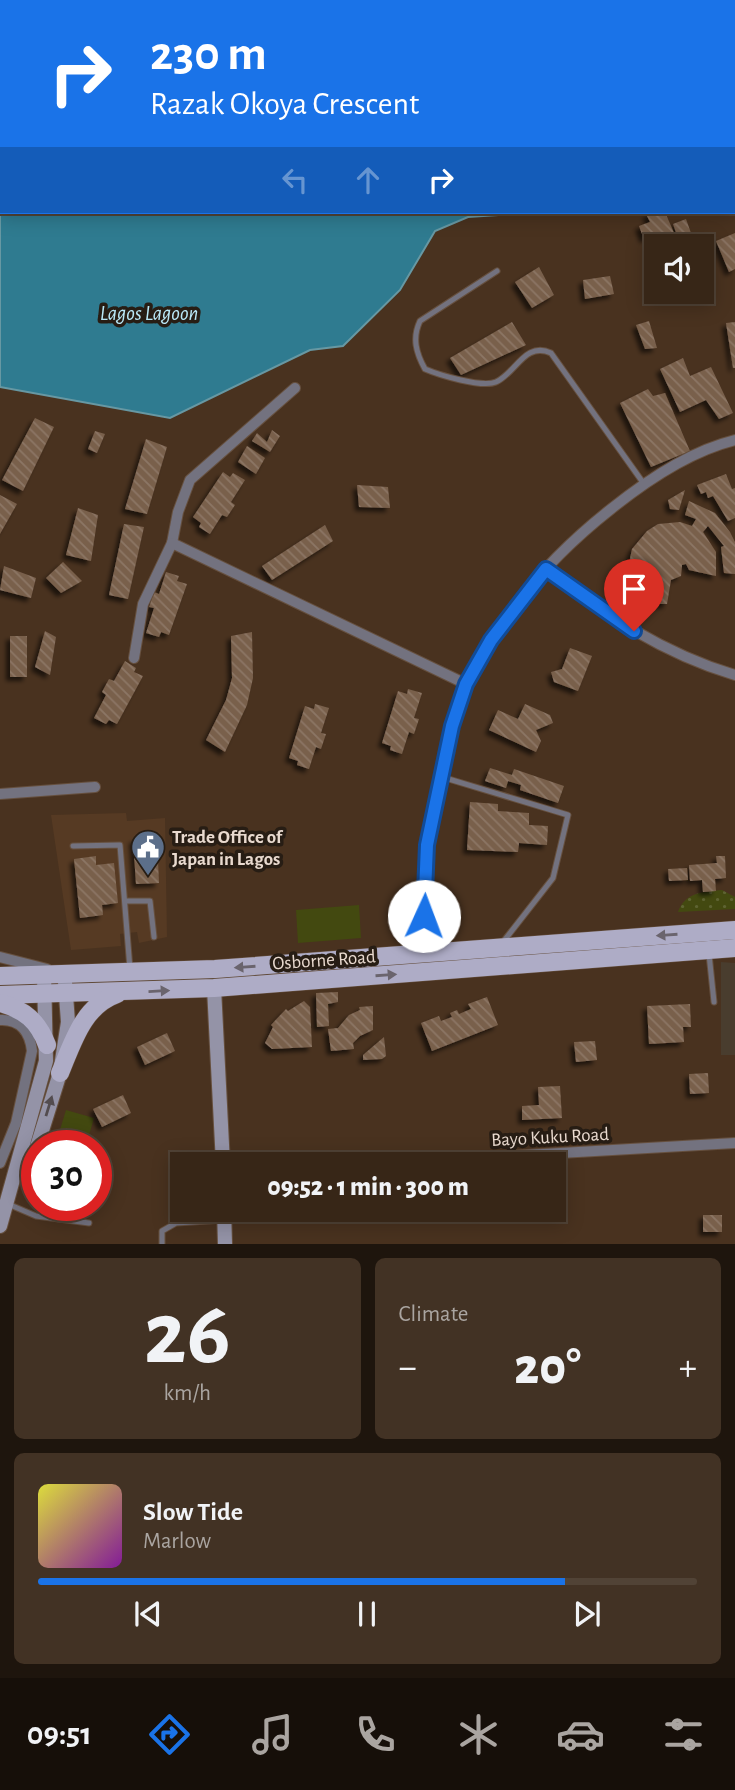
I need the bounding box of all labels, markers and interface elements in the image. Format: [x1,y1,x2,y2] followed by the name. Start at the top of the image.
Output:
[35,28,126,119] icon: right
[150,30,267,79] text: 230 m
[150,88,419,120] text: Razak Okoya Crescent
[276,161,314,199] icon: left
[349,161,387,199] icon: ahead
[422,161,460,199] icon: right
[644,234,714,304] map controls
[644,234,714,304] button: sound
[100,303,198,324] water label: Lagos Lagoon
[604,559,664,631] pin
[615,570,653,608] icon: arrive
[129,828,167,877] public building icon: Trade Office of Japan in Lagos
[172,828,284,869] place label: Trade Office of Japan in Lagos
[387,879,461,953] position arrow
[656,930,678,941] one-way arrow
[272,947,377,974] street label: Osborne Road
[233,961,255,972] one-way arrow
[376,970,398,981] one-way arrow
[149,985,171,996] one-way arrow
[45,1096,55,1117] one-way arrow
[491,1125,610,1150] street label: Bayo Kuku Road
[21,1130,112,1221] speed limit sign: 30
[267,1174,469,1200] text: 09:52 · 1 min · 300 m
[144,1289,231,1380] text: 26
[399,1303,468,1326] text: Climate
[514,1341,581,1393] text: 20°
[399,1349,417,1387] text: −
[679,1349,697,1387] text: +
[164,1382,211,1405] text: km/h
[143,1499,243,1525] text: Slow Tide
[143,1530,211,1553] text: Marlow
[129,1595,167,1633] icon: previous
[348,1595,386,1633] icon: pause
[568,1595,606,1633] icon: next
[145,1710,194,1759] icon: directions
[248,1710,297,1759] icon: music
[351,1710,400,1759] icon: phone
[454,1710,503,1759] icon: climate
[556,1710,605,1759] icon: car
[659,1710,708,1759] icon: filters
[27,1718,92,1750] text: 09:51

